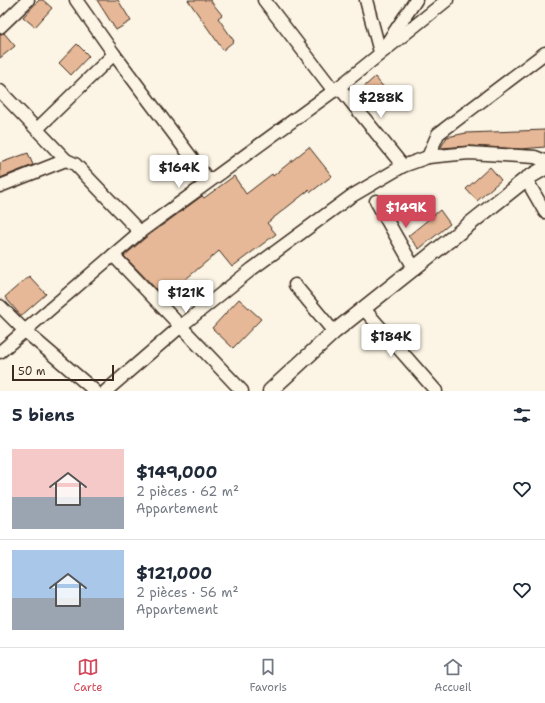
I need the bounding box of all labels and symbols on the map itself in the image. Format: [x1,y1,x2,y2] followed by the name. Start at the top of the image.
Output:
[353,85,409,119] pin: $288K
[151,155,207,189] pin: $164K
[378,195,434,229] pin: $149K
[158,280,214,314] pin: $121K
[363,324,419,358] pin: $184K
[12,363,114,382] scale bar

